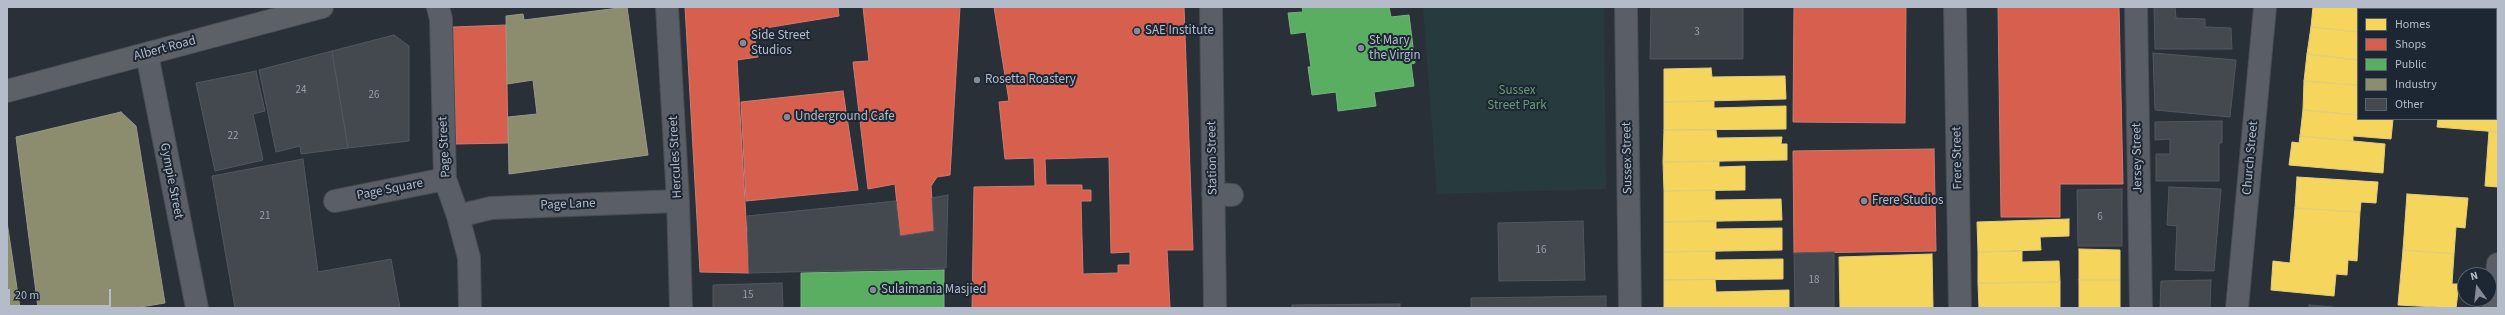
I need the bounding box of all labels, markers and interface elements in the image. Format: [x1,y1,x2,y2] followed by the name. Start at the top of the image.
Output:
[2357,8,2497,120] legend
[2395,16,2430,33] text: Homes
[1145,23,1214,39] place label: SAE Institute
[1132,26,1142,36] marker: SAE Institute
[1694,26,1700,40] house number: 3
[751,28,810,59] place label: Side Street Studios
[132,33,198,65] street label: Albert Road
[1369,33,1421,64] place label: St Mary the Virgin
[2395,36,2426,53] text: Shops
[738,38,748,48] marker: Side Street Studios
[1356,43,1366,53] marker: St Mary the Virgin
[2395,56,2426,73] text: Public
[985,72,1076,88] place label: Rosetta Roastery
[972,75,982,85] marker: Rosetta Roastery
[2395,76,2437,93] text: Industry
[1487,83,1547,114] park label: Sussex Street Park
[296,84,306,98] house number: 24
[369,89,379,103] house number: 26
[2395,96,2424,113] text: Other
[795,109,895,125] place label: Underground Cafe
[782,112,792,122] marker: Underground Cafe
[666,115,686,199] street label: Hercules Street
[436,116,454,178] street label: Page Street
[2240,120,2262,196] street label: Church Street
[1205,121,1221,195] street label: Station Street
[1620,122,1636,194] street label: Sussex Street
[2130,123,2146,193] street label: Jersey Street
[1950,126,1966,190] street label: Frere Street
[228,130,238,144] house number: 22
[156,142,186,220] street label: Gympie Street
[355,176,425,204] street label: Page Square
[1872,193,1943,209] place label: Frere Studios
[540,196,596,214] street label: Page Lane
[1859,196,1869,206] marker: Frere Studios
[260,210,270,224] house number: 21
[2097,211,2103,225] house number: 6
[1536,244,1546,258] house number: 16
[2457,267,2497,307] north arrow
[2469,268,2479,284] text: N
[1809,274,1819,288] house number: 18
[10,281,113,307] scale bar
[881,282,986,298] place label: Sulaimania Masjied
[868,285,878,295] marker: Sulaimania Masjied
[15,287,39,304] text: 20 m
[743,289,753,303] house number: 15

